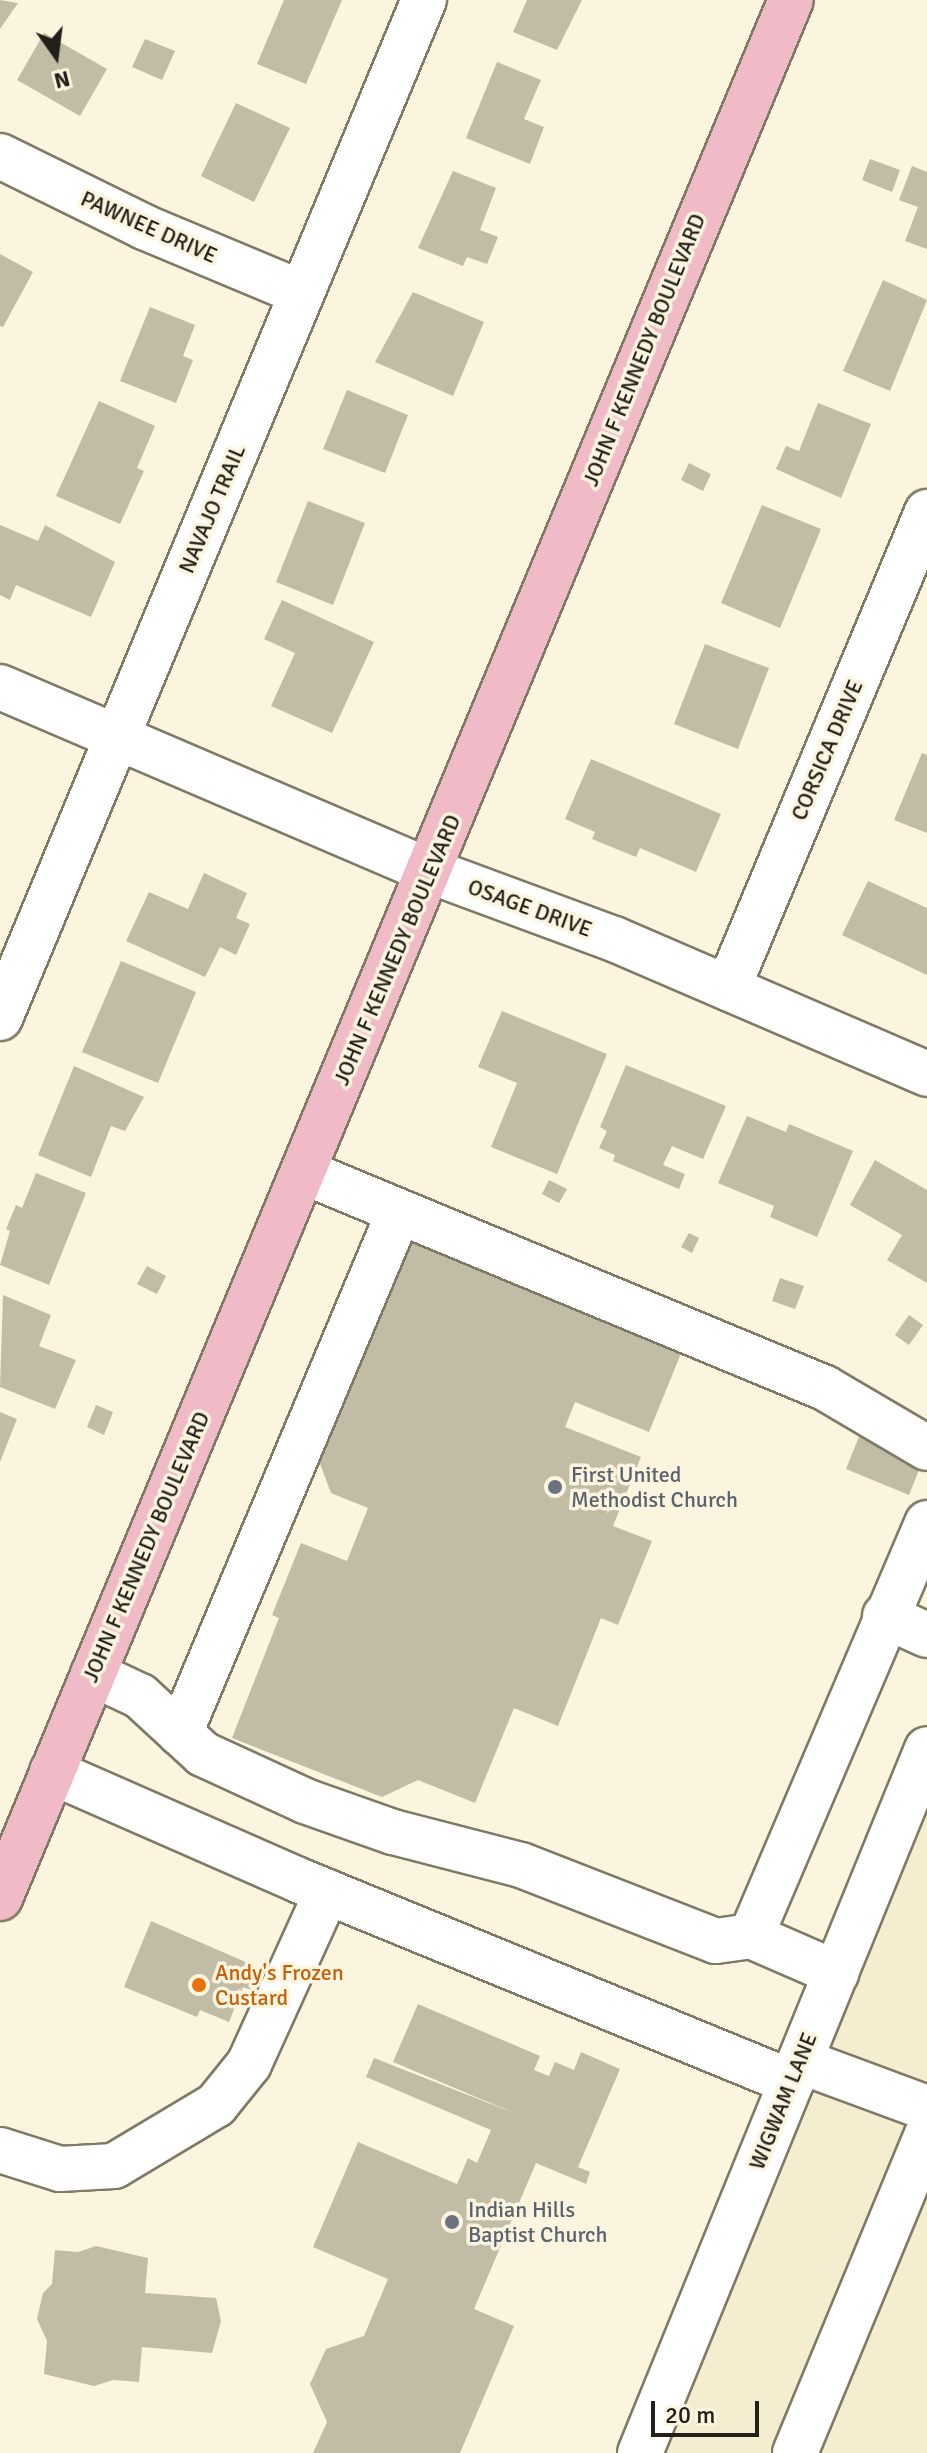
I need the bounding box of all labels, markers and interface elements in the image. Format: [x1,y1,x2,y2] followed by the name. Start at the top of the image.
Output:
[16,16,96,96] north arrow
[51,65,73,95] text: N
[77,185,221,269] street label: PAWNEE DRIVE
[577,210,711,490] street label: JOHN F KENNEDY BOULEVARD
[173,441,251,577] street label: NAVAJO TRAIL
[786,676,868,824] street label: CORSICA DRIVE
[328,811,466,1089] street label: JOHN F KENNEDY BOULEVARD
[464,873,596,943] street label: OSAGE DRIVE
[77,1408,215,1686] street label: JOHN F KENNEDY BOULEVARD
[571,1461,738,1512] place label: First United Methodist Church
[546,1478,564,1496] marker: First United Methodist Church
[215,1959,344,2010] place label: Andy's Frozen Custard
[190,1976,208,1994] marker: Andy's Frozen Custard
[743,2029,823,2173] street label: WIGWAM LANE
[468,2196,607,2248] place label: Indian Hills Baptist Church
[443,2213,461,2231] marker: Indian Hills Baptist Church
[655,2385,763,2435] scale bar
[665,2400,715,2430] text: 20 m

